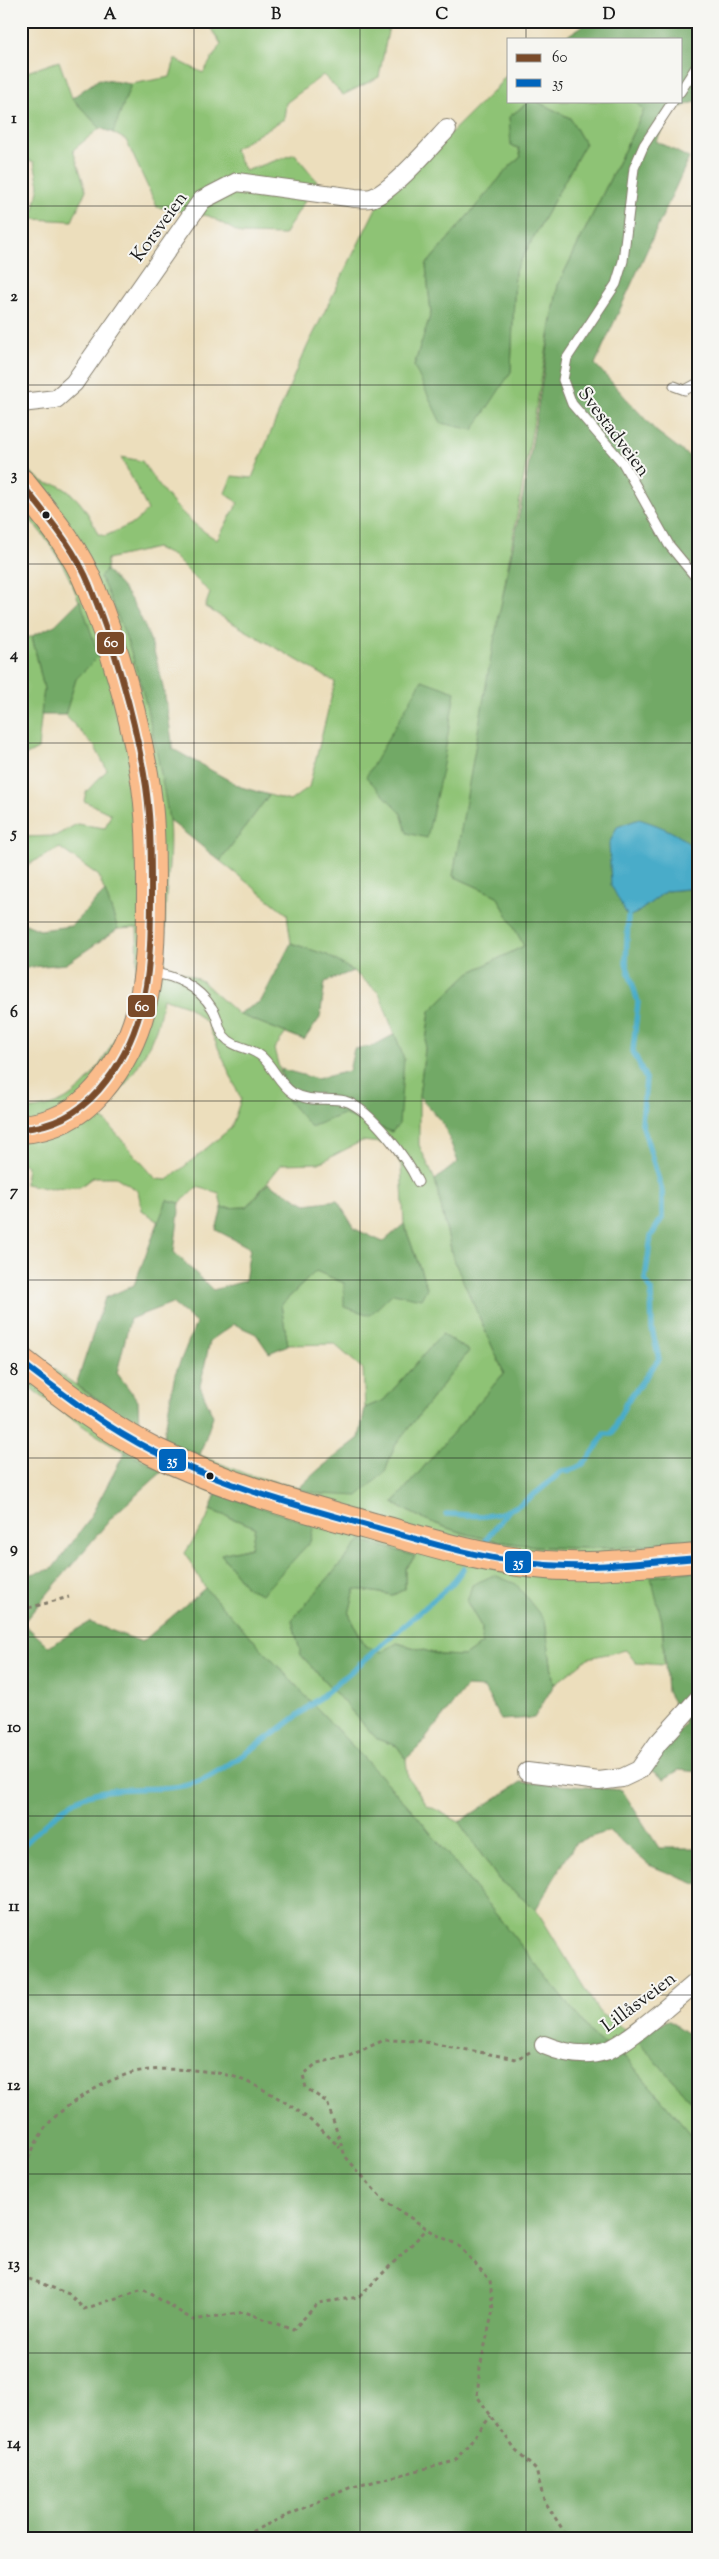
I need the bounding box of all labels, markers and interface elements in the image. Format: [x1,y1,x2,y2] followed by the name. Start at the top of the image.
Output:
[104,4,117,27] text: A
[271,4,281,27] text: B
[436,4,449,27] text: C
[603,4,616,27] text: D
[507,38,682,102] legend
[552,48,567,69] text: 60
[552,74,563,95] text: 35
[11,108,17,131] text: 1
[125,187,195,268] street label: Korsveien
[10,286,18,309] text: 2
[570,382,656,483] street label: Svestadveien
[11,465,18,488] text: 3
[41,510,51,520] unlabelled marker
[96,631,125,655] line badge: 60
[104,634,119,654] text: 60
[9,644,18,667] text: 4
[9,823,17,846] text: 5
[127,994,156,1018] line badge: 60
[135,998,150,1018] text: 60
[10,1002,18,1025] text: 6
[10,1181,19,1204] text: 7
[10,1360,18,1383] text: 8
[158,1448,187,1472] line badge: 35
[167,1452,177,1472] text: 35
[205,1471,215,1481] unlabelled marker
[10,1538,18,1561] text: 9
[504,1550,532,1574] line badge: 35
[513,1554,523,1574] text: 35
[7,1717,21,1740] text: 10
[9,1896,20,1919] text: 11
[597,1966,682,2040] street label: Lillåsveien
[8,2075,21,2098] text: 12
[8,2254,20,2277] text: 13
[7,2433,21,2456] text: 14

